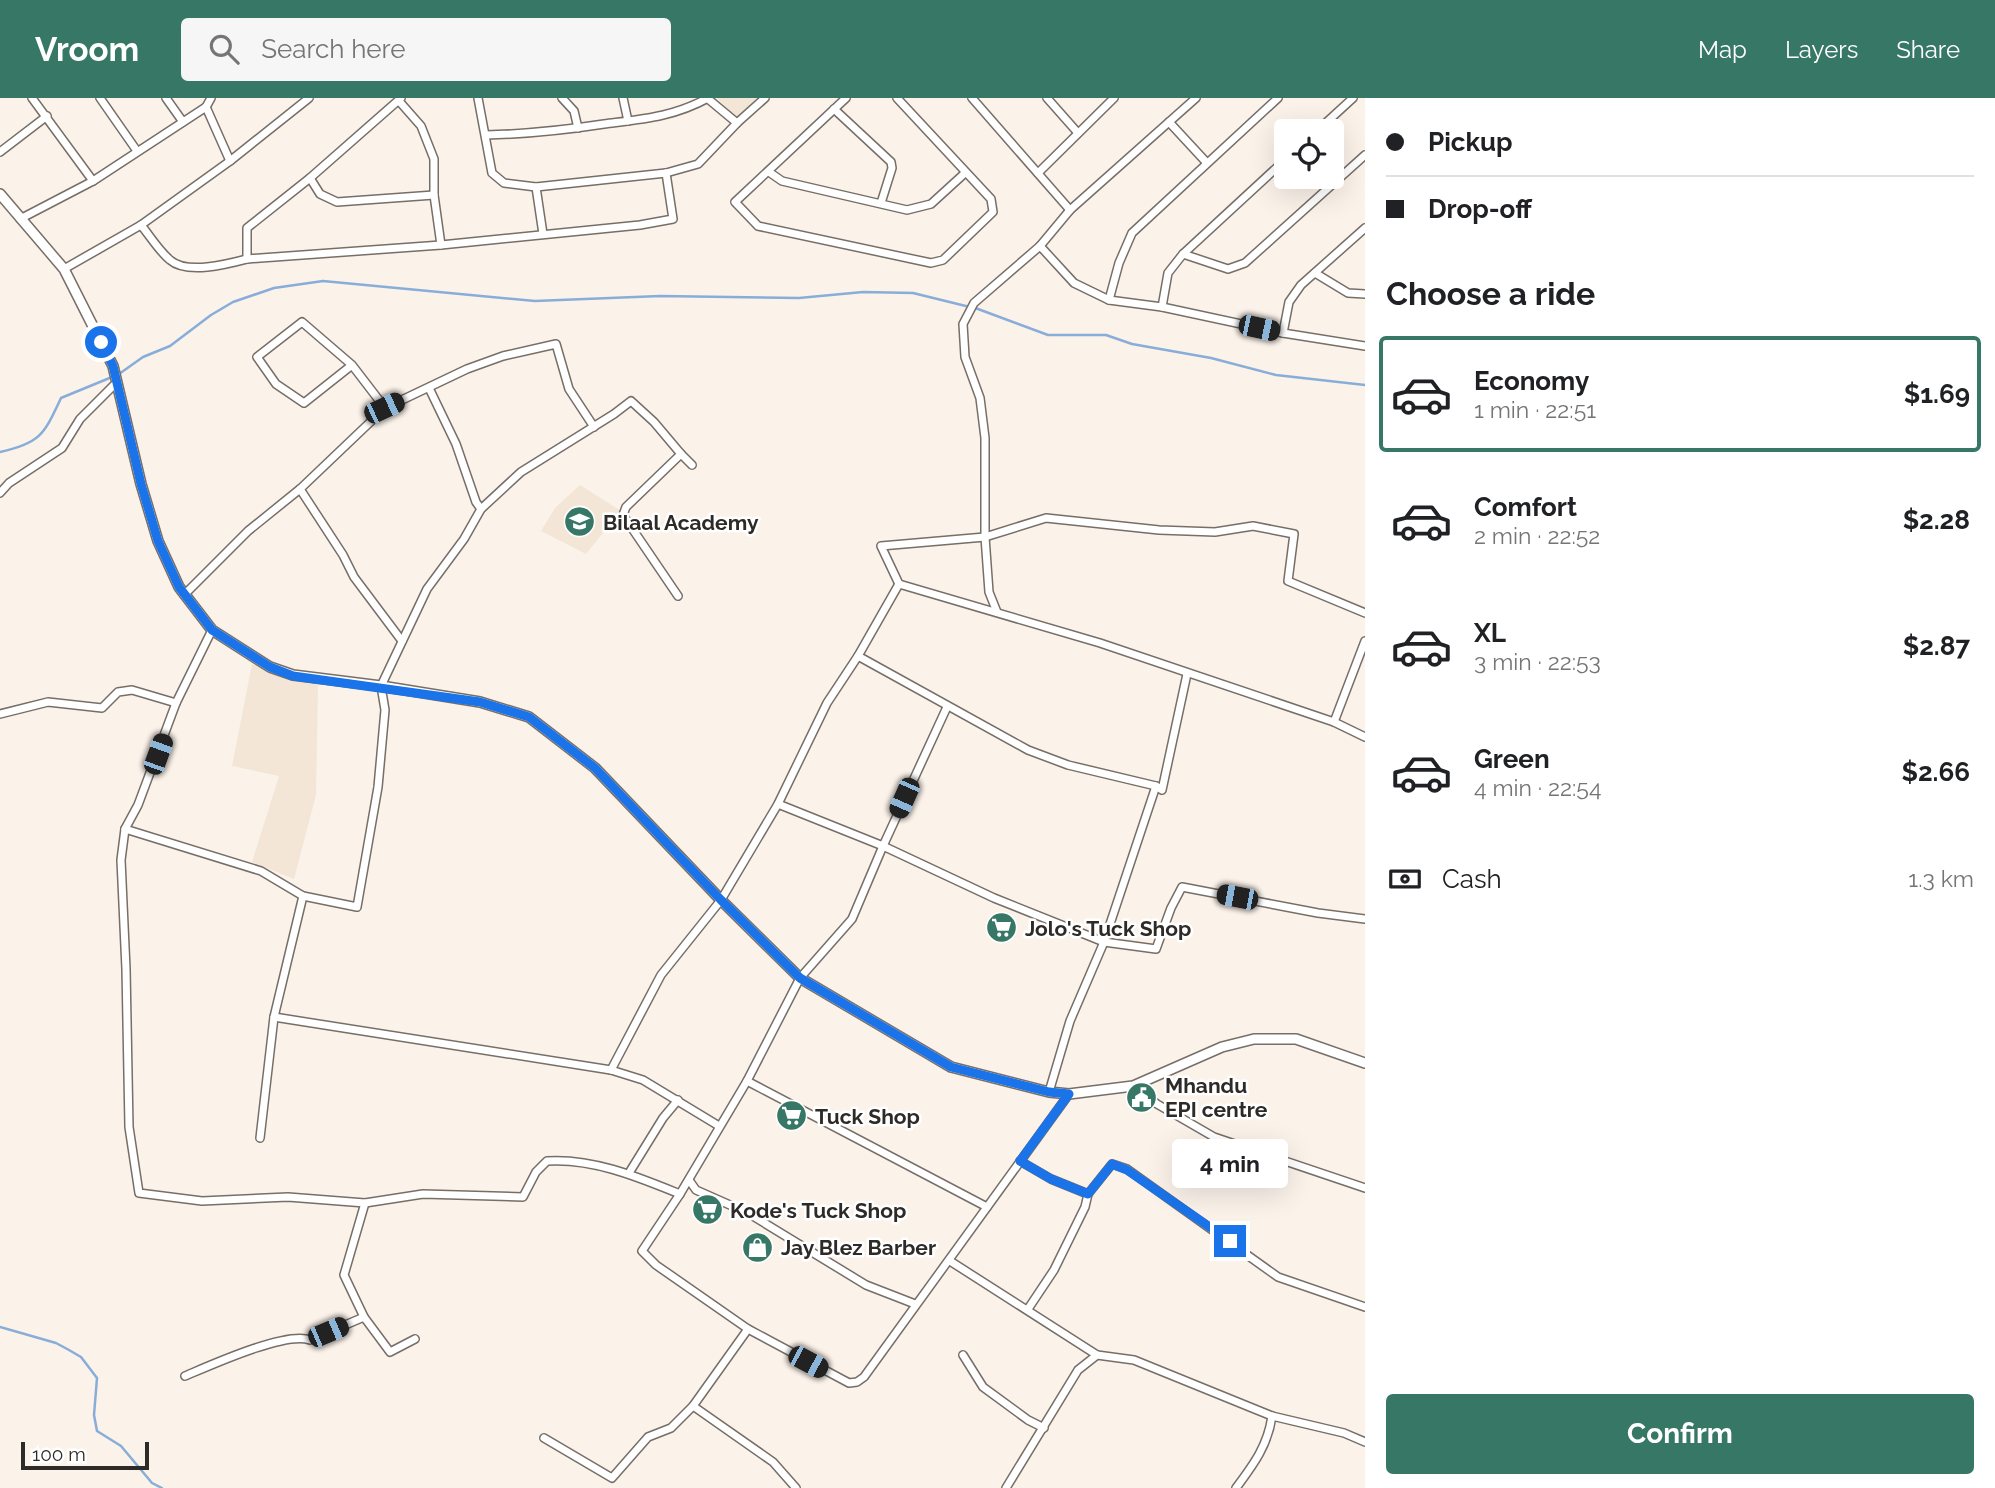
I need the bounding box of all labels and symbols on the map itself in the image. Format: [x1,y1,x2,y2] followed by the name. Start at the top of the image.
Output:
[1237,313,1282,343] car
[85,326,117,358] route start
[361,390,408,426] car
[563,505,597,539] school or university icon: Bilaal Academy
[603,510,759,535] place label: Bilaal Academy
[141,731,176,777] car
[886,775,923,821] car
[1215,883,1260,911] car
[985,911,1019,945] supermarket icon: Jolo's Tuck Shop
[1025,916,1191,941] place label: Jolo's Tuck Shop
[1165,1073,1268,1122] place label: Mhandu EPI centre
[1125,1080,1159,1114] public building icon: Mhandu EPI centre
[775,1099,809,1133] supermarket icon: Tuck Shop
[815,1104,920,1129] place label: Tuck Shop
[1172,1140,1288,1188] callout: 4 min
[690,1193,724,1227] supermarket icon: Kode's Tuck Shop
[730,1198,906,1223] place label: Kode's Tuck Shop
[1214,1225,1246,1257] route end
[741,1230,775,1264] shop icon: Jay Blez Barber
[781,1235,936,1260] place label: Jay Blez Barber
[305,1314,352,1350] car
[785,1343,832,1381] car
[21,1439,149,1471] scale bar

